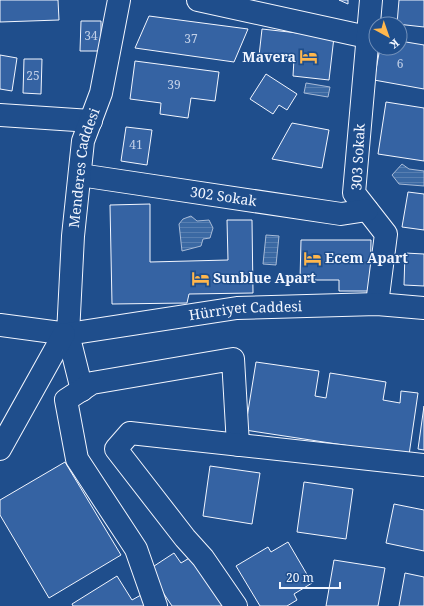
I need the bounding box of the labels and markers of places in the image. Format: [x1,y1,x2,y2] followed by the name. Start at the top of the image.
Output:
[242,47,296,66] place label: Mavera
[299,47,319,67] hotel icon: Mavera
[302,248,322,268] hotel icon: Ecem Apart
[325,248,408,267] place label: Ecem Apart
[190,268,210,288] hotel icon: Sunblue Apart
[213,268,316,287] place label: Sunblue Apart

